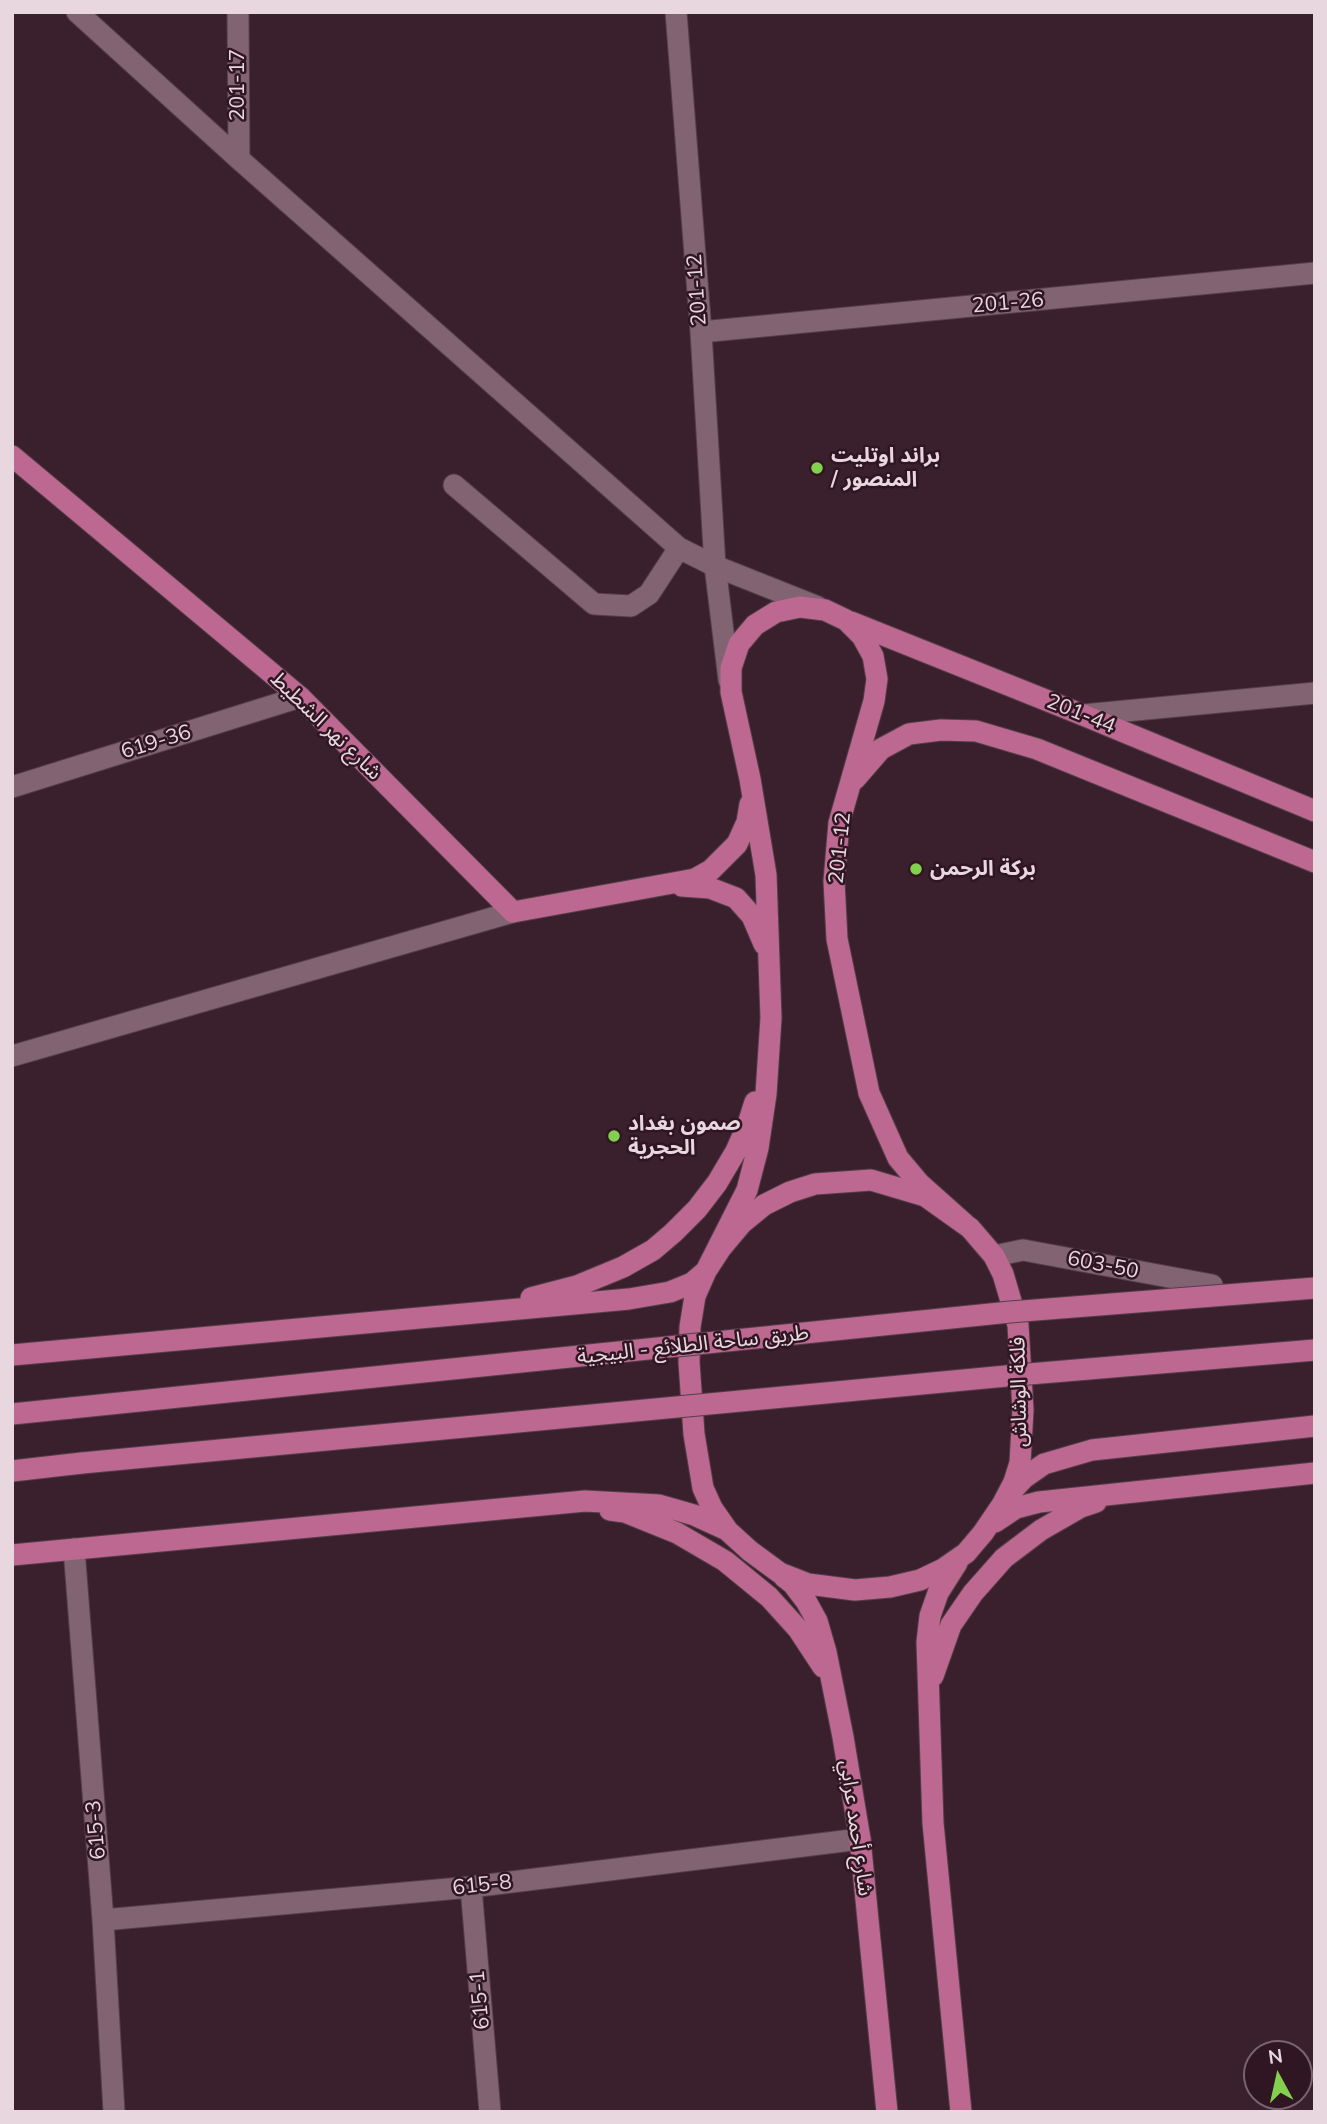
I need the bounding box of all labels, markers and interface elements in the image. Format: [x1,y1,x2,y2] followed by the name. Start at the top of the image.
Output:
[225,49,251,121] street label: 201-17
[682,253,712,327] street label: 201-12
[971,287,1045,319] street label: 201-26
[831,443,940,493] place label: براند اوتليت / المنصور
[809,460,825,476] marker: براند اوتليت / المنصور
[265,667,387,785] street label: شارع نهر الشطيط
[1043,689,1119,739] street label: 201-44
[118,719,194,765] street label: 619-36
[824,811,856,885] street label: 201-12
[930,856,1036,882] place label: بركة الرحمن
[908,861,924,877] marker: بركة الرحمن
[628,1111,741,1161] place label: صمون بغداد الحجرية
[606,1128,622,1144] marker: صمون بغداد الحجرية
[1065,1246,1141,1284] street label: 603-50
[576,1320,810,1370] street label: طريق ساحة الطلائع - البيجية
[1005,1337,1033,1447] street label: فلكة الوشاش
[834,1758,878,1898] street label: شارع أحمد عرابي
[81,1799,111,1861] street label: 615-3
[451,1869,513,1901] street label: 615-8
[465,1969,495,2031] street label: 615-1
[1243,2040,1313,2110] north arrow
[1267,2043,1284,2069] text: N

